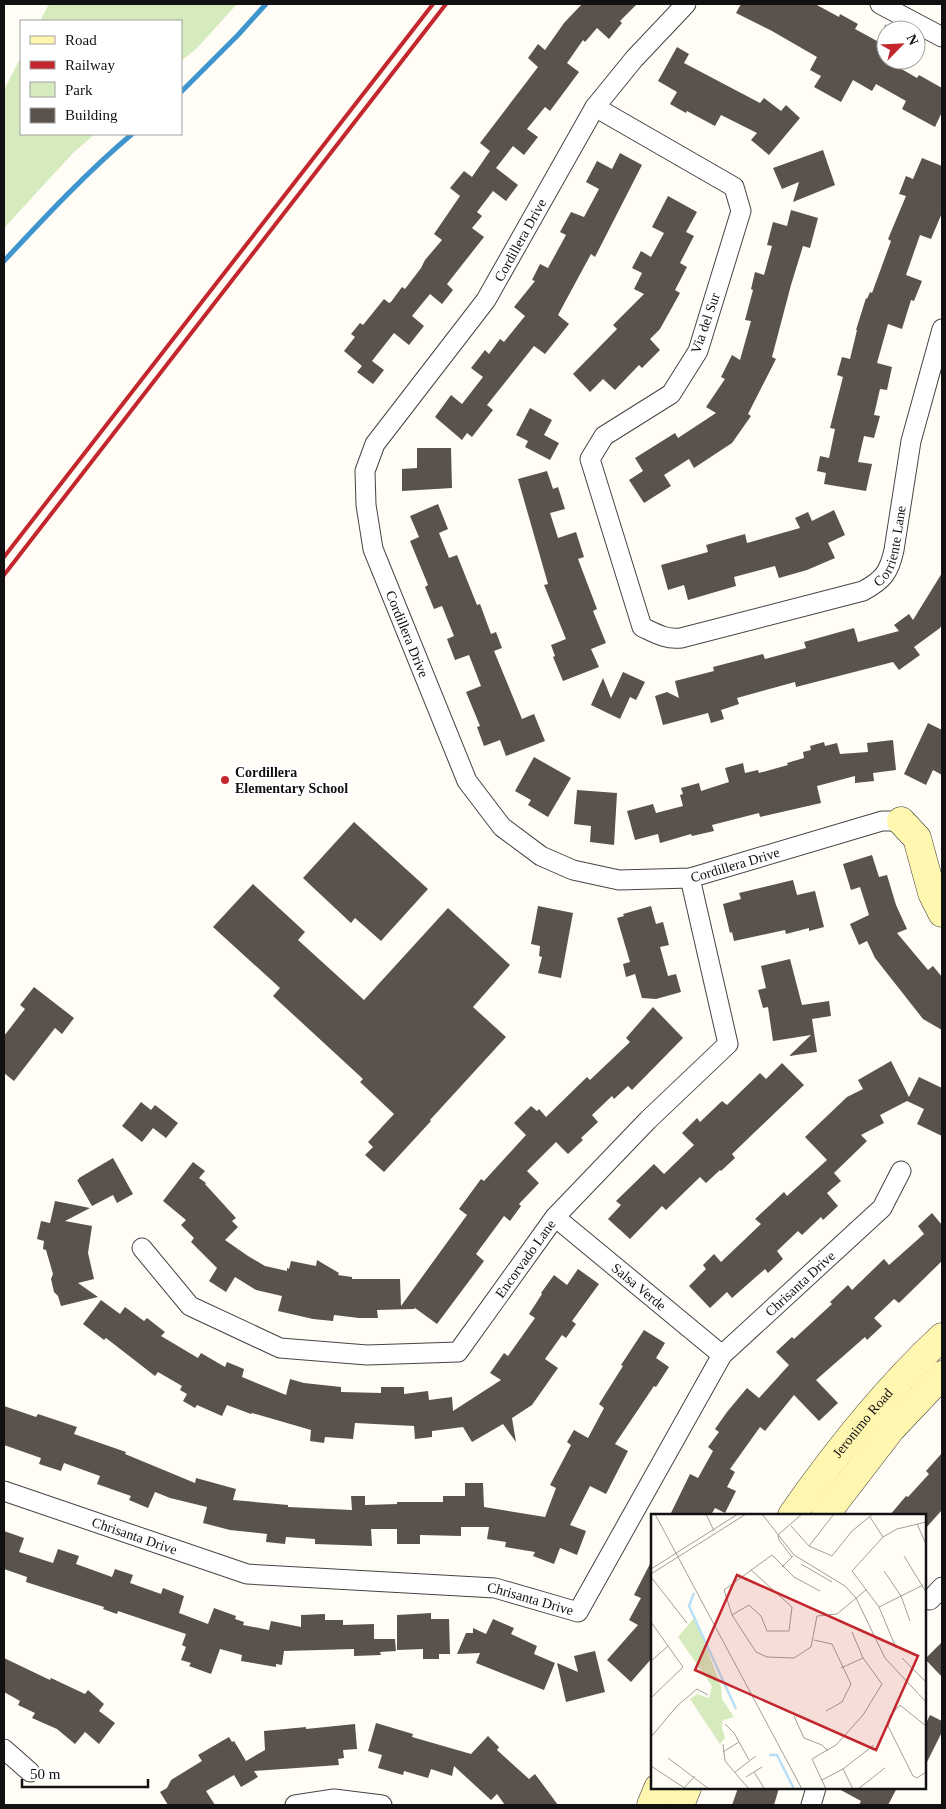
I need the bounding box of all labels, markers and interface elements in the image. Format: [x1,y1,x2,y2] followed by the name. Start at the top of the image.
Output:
[20,20,182,135] legend
[876,20,926,70] north arrow
[65,32,97,48] text: Road
[904,32,921,48] text: N
[65,57,115,73] text: Railway
[65,82,93,98] text: Park
[65,107,118,123] text: Building
[492,196,549,284] street label: Cordillera Drive
[688,291,723,355] street label: Via del Sur
[871,505,909,590] street label: Corriente Lane
[383,589,431,680] street label: Cordillera Drive
[235,765,348,796] place label: Cordillera Elementary School
[219,774,231,786] marker: Cordillera Elementary School
[689,845,781,885] street label: Cordillera Drive
[493,1217,559,1301] street label: Encorvado Lane
[762,1248,838,1319] street label: Chrisanta Drive
[609,1260,669,1313] street label: Salsa Verde
[830,1386,896,1461] street label: Jeronimo Road
[651,1514,926,1789] inset map
[90,1515,179,1558] street label: Chrisanta Drive
[487,1581,575,1618] street label: Chrisanta Drive
[22,1756,149,1788] scale bar
[30,1766,61,1782] text: 50 m

